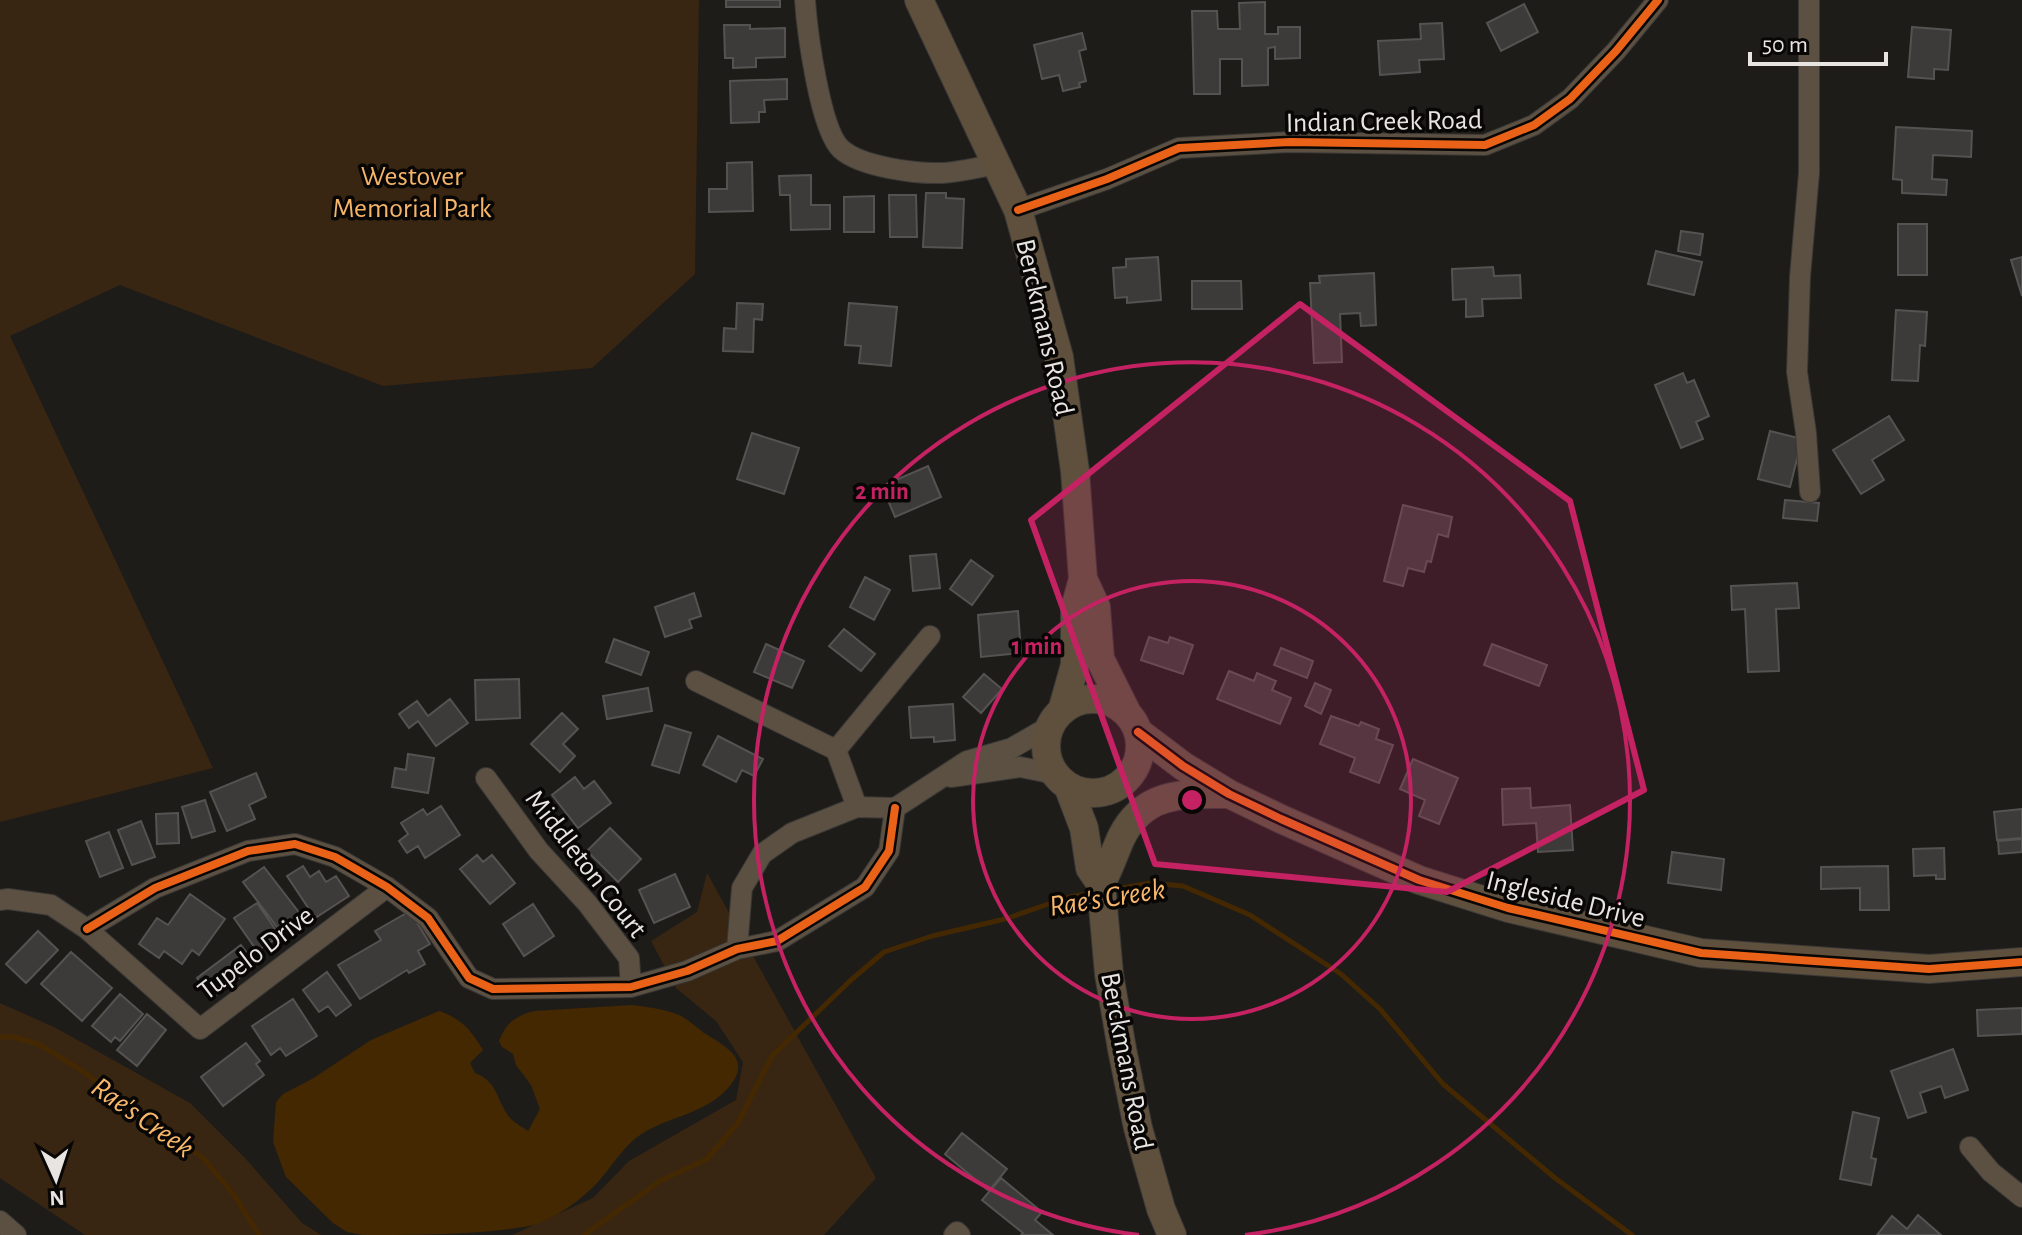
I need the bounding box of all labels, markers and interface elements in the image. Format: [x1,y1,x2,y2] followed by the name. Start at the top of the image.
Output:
[1750,16,1886,66] scale bar
[1762,33,1808,57] text: 50 m
[1286,106,1483,138] street label: Indian Creek Road
[333,163,492,223] park label: Westover Memorial Park
[1010,236,1078,418] street label: Berckmans Road
[855,480,909,504] text: 2 min
[1012,635,1062,659] text: 1 min
[519,785,651,943] street label: Middleton Court
[1178,786,1206,814] centre of rings
[1483,867,1648,933] street label: Ingleside Drive
[1047,874,1168,922] water label: Rae's Creek
[193,901,319,1006] street label: Tupelo Drive
[1095,970,1157,1153] street label: Berckmans Road
[86,1072,199,1164] water label: Rae's Creek
[16,1139,96,1219] north arrow
[49,1187,65,1209] text: N

